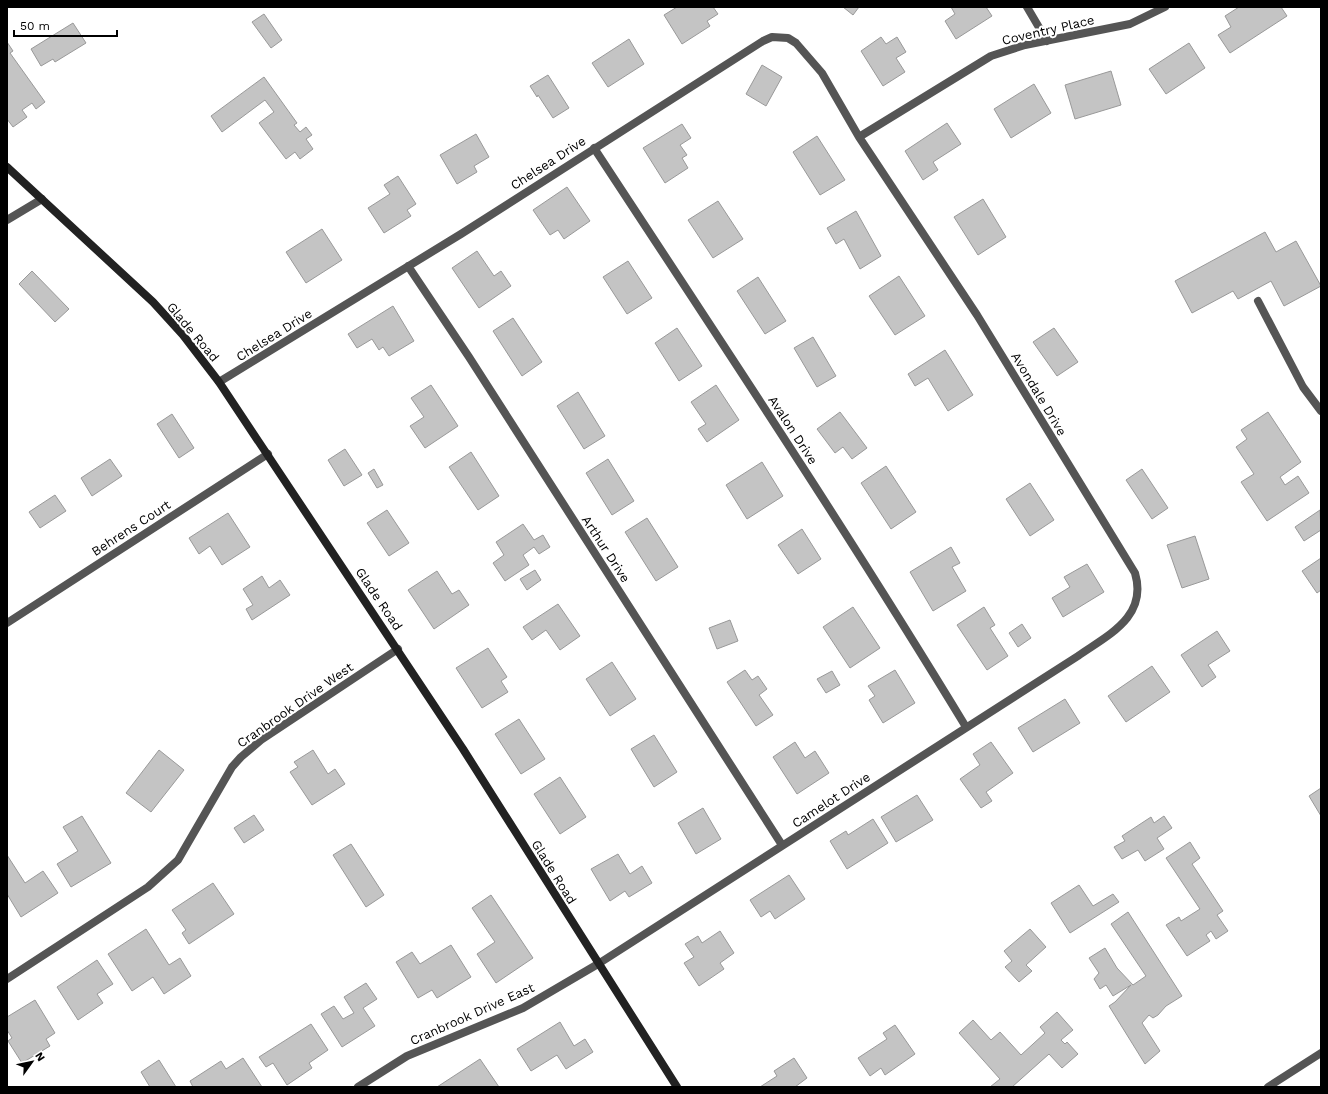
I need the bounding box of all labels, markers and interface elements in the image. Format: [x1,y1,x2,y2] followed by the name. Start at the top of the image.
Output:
[14,12,117,38] scale bar
[1000,12,1096,48] street label: Coventry Place
[20,19,50,33] text: 50 m
[508,133,588,193] street label: Chelsea Drive
[164,299,222,365] street label: Glade Road
[233,306,315,364] street label: Chelsea Drive
[1008,350,1070,438] street label: Avondale Drive
[765,393,821,467] street label: Avalon Drive
[89,497,174,559] street label: Behrens Court
[579,513,633,585] street label: Arthur Drive
[352,565,406,633] street label: Glade Road
[234,659,356,751] street label: Cranbrook Drive West
[789,769,873,831] street label: Camelot Drive
[528,837,580,907] street label: Glade Road
[407,980,537,1048] street label: Cranbrook Drive East
[12,1042,52,1082] north arrow
[32,1050,48,1064] text: N

